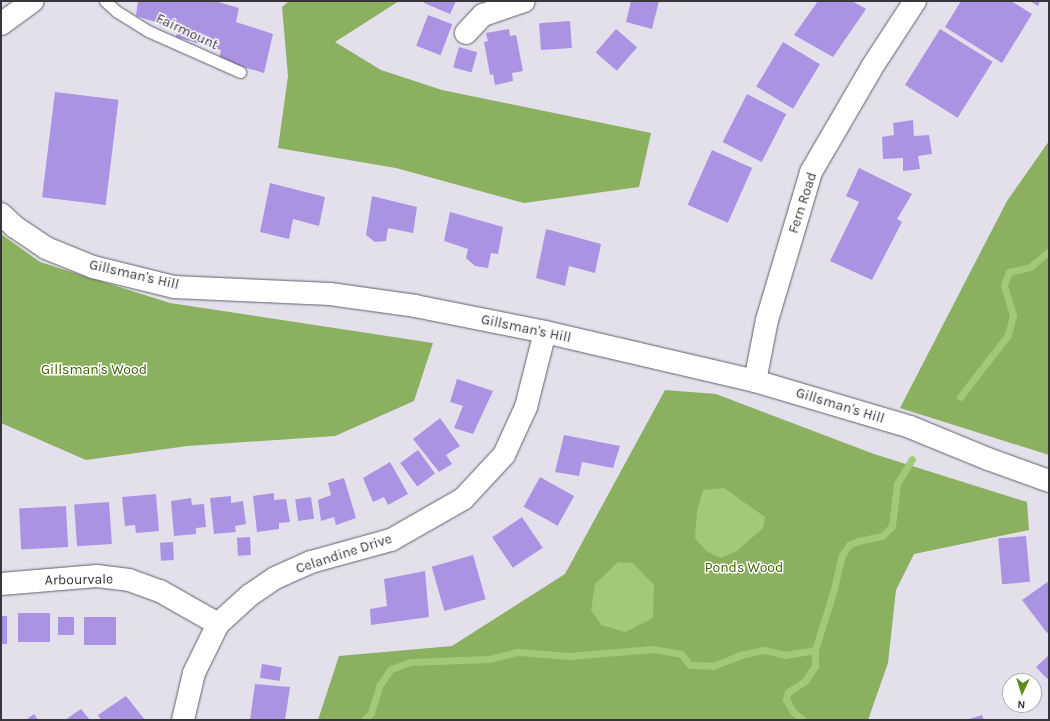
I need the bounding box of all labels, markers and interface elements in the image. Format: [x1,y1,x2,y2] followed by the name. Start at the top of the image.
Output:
[153,10,221,54] street label: Fairmount
[785,170,821,236] street label: Fern Road
[87,257,181,293] street label: Gillsman's Hill
[479,311,573,347] street label: Gillsman's Hill
[41,362,147,378] park label: Gillsman's Wood
[794,385,886,427] street label: Gillsman's Hill
[294,531,394,577] street label: Celandine Drive
[705,560,783,576] park label: Ponds Wood
[45,571,113,589] street label: Arbourvale
[1002,673,1042,713] north arrow
[1017,698,1026,711] text: N

